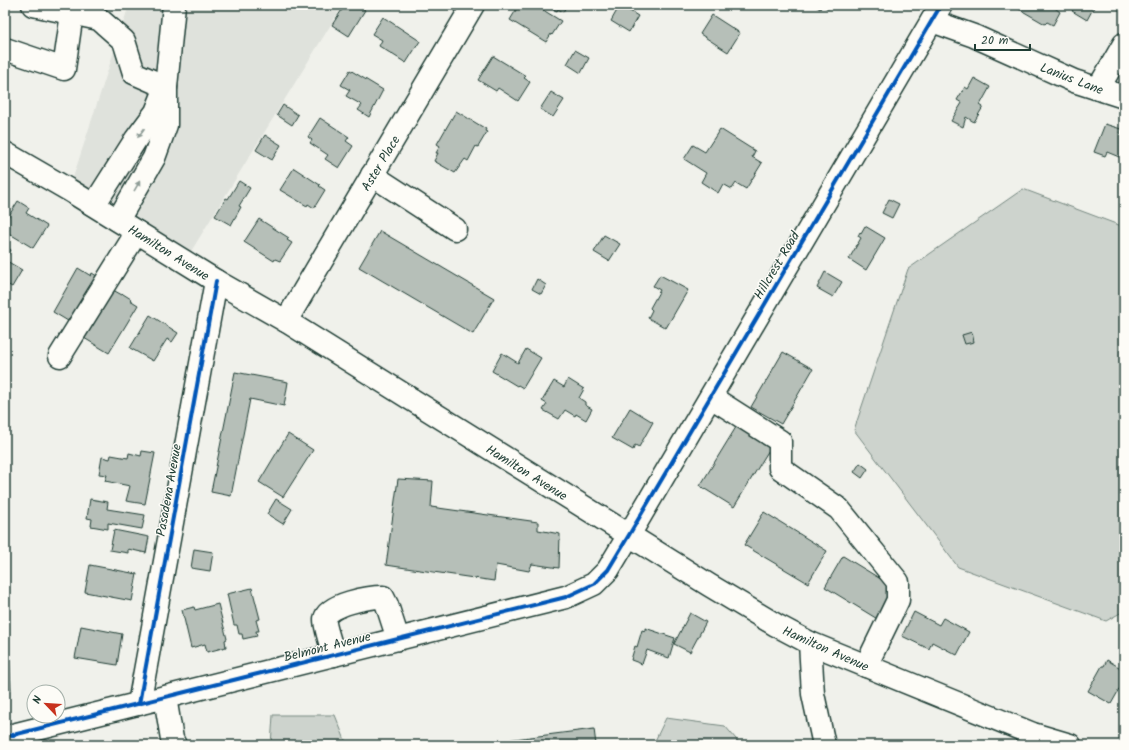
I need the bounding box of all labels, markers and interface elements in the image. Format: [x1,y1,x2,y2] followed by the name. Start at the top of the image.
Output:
[975,26,1030,52] scale bar
[981,31,1009,50] text: 20 m
[1037,58,1106,101] street label: Lanius Lane
[136,128,145,139] one-way arrow
[356,132,406,196] street label: Aster Place
[134,180,141,192] one-way arrow
[123,220,213,287] street label: Hamilton Avenue
[749,227,806,304] street label: Hillcrest Road
[481,440,571,507] street label: Hamilton Avenue
[151,442,188,538] street label: Pasadena Avenue
[779,621,872,678] street label: Hamilton Avenue
[282,626,373,668] street label: Belmont Avenue
[26,684,66,724] north arrow
[28,693,47,707] text: N

